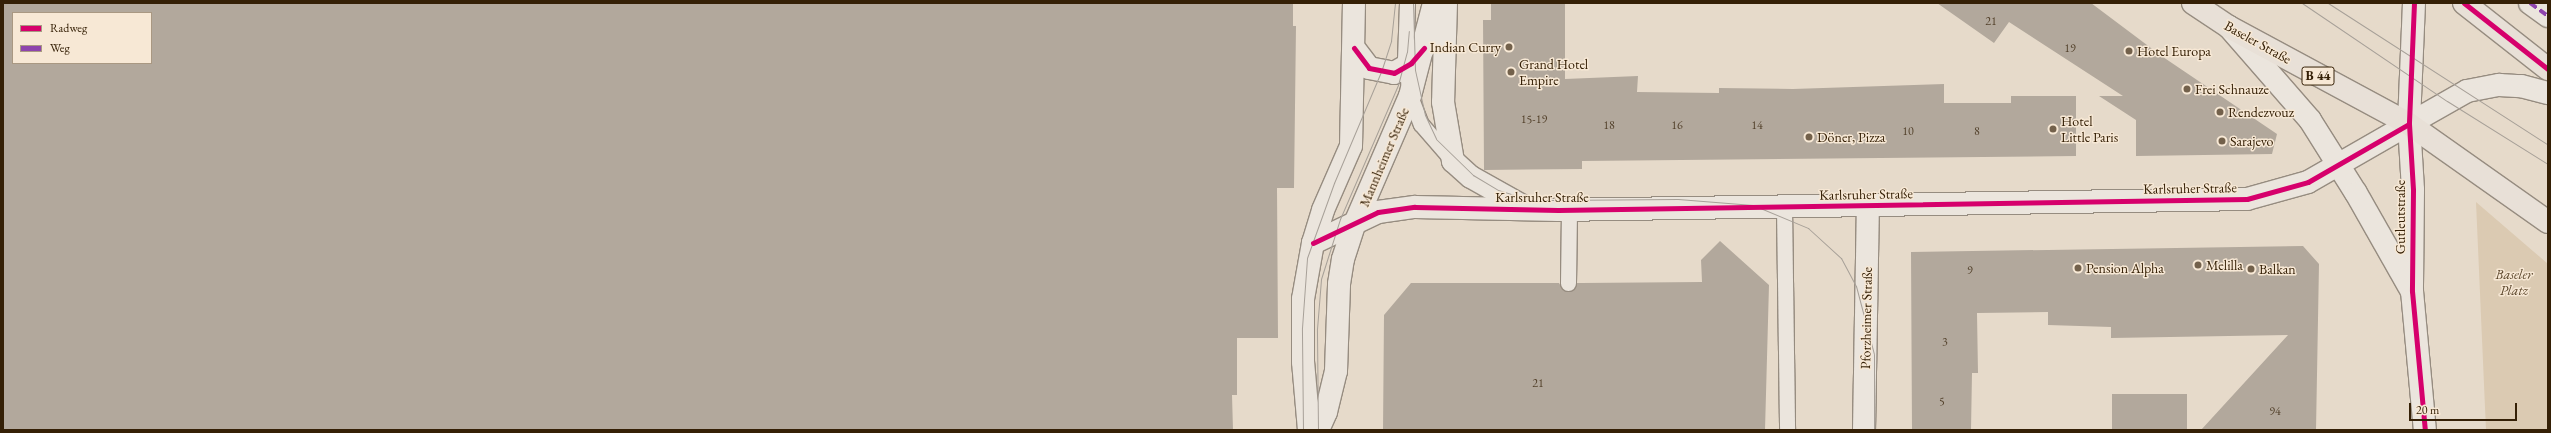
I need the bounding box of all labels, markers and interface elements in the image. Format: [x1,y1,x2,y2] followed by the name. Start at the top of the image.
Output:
[12,12,152,64] legend
[1985,15,1997,29] house number: 21
[2222,17,2294,67] street label: Baseler Straße
[50,20,87,36] text: Radweg
[1430,39,1501,55] place label: Indian Curry
[50,40,70,56] text: Weg
[1504,42,1514,52] marker: Indian Curry
[2064,42,2076,56] house number: 19
[2137,43,2211,59] place label: Hotel Europa
[2124,46,2134,56] marker: Hotel Europa
[1519,56,1588,88] place label: Grand Hotel Empire
[2301,65,2335,87] road number: B 44
[1506,67,1516,77] marker: Grand Hotel Empire
[2195,81,2269,97] place label: Frei Schnauze
[2182,84,2192,94] marker: Frei Schnauze
[2228,104,2294,120] place label: Rendezvouz
[1355,105,1413,209] street label: Mannheimer Straße
[2215,107,2225,117] marker: Rendezvouz
[1521,113,1547,127] house number: 15-19
[2061,113,2118,146] place label: Hotel Little Paris
[1603,119,1615,133] house number: 18
[1671,119,1683,133] house number: 16
[1751,119,1763,133] house number: 14
[2048,124,2058,134] marker: Hotel Little Paris
[1902,125,1914,139] house number: 10
[1974,125,1980,139] house number: 8
[1817,129,1885,145] place label: Döner, Pizza
[1804,132,1814,142] marker: Döner, Pizza
[2230,133,2274,149] place label: Sarajevo
[2217,136,2227,146] marker: Sarajevo
[2143,179,2237,197] street label: Karlsruher Straße
[2392,180,2408,254] street label: Gutleutstraße
[1819,185,1913,203] street label: Karlsruher Straße
[1495,189,1589,205] street label: Karlsruher Straße
[2206,257,2243,273] place label: Melilla
[2086,260,2164,276] place label: Pension Alpha
[2193,260,2203,270] marker: Melilla
[2259,261,2296,277] place label: Balkan
[2073,263,2083,273] marker: Pension Alpha
[1967,264,1973,278] house number: 9
[2246,264,2256,274] marker: Balkan
[2495,266,2533,298] park label: Baseler Platz
[1857,267,1875,369] street label: Pforzheimer Straße
[1942,336,1948,350] house number: 3
[1532,377,1544,391] house number: 21
[1939,395,1945,409] house number: 5
[2411,395,2519,421] scale bar
[2416,402,2439,418] text: 20 m
[2269,405,2281,419] house number: 94

